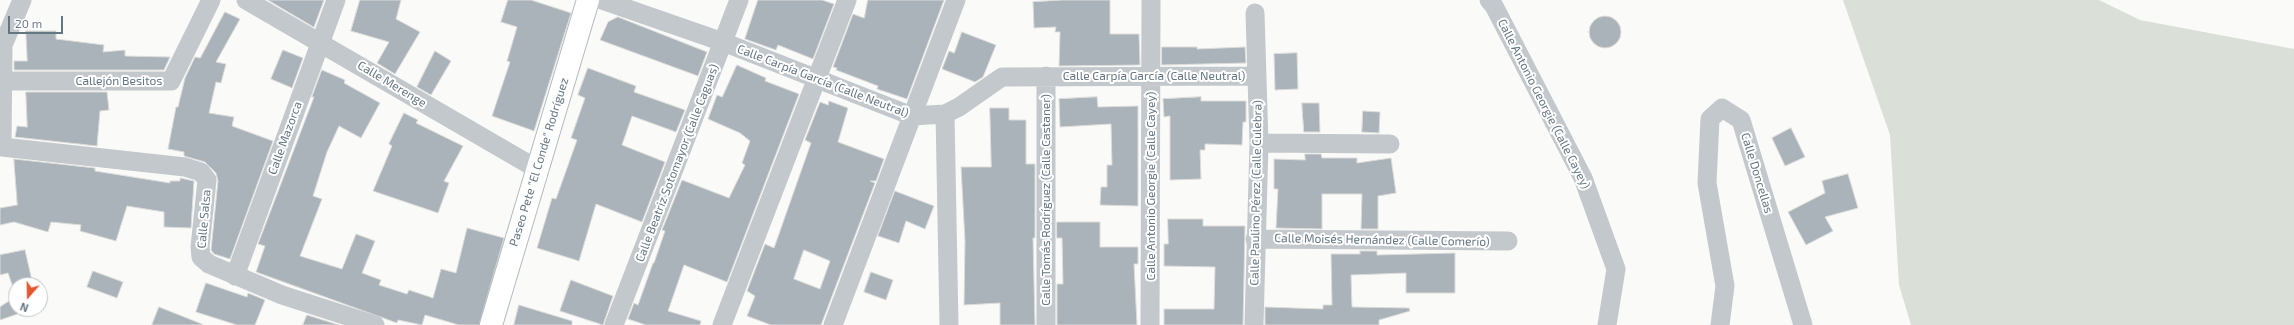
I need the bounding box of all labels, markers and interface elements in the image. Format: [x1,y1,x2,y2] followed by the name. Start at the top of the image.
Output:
[10,8,65,34] scale bar
[15,16,42,30] text: 20 m
[1495,17,1593,191] street label: Calle Antonio Georgie (Calle Cayey)
[735,42,911,120] street label: Calle Carpía García (Calle Neutral)
[355,58,429,110] street label: Calle Merenge
[633,62,721,264] street label: Calle Beatriz Sotomayor (Calle Caguas)
[1063,69,1245,83] street label: Calle Carpía García (Calle Neutral)
[76,74,162,88] street label: Callejón Besitos
[506,76,572,248] street label: Paseo Pete "El Conde" Rodríguez
[1144,92,1158,280] street label: Calle Antonio Georgie (Calle Cayey)
[1039,94,1053,306] street label: Calle Tomás Rodríguez (Calle Castaner)
[265,99,305,177] street label: Calle Mazorca
[1247,100,1265,286] street label: Calle Paulino Pérez (Calle Culebra)
[1738,131,1776,215] street label: Calle Doncellas
[194,189,214,249] street label: Calle Salsa
[1274,231,1490,249] street label: Calle Moisés Hernández (Calle Comerío)
[8,277,48,317] north arrow
[18,300,30,315] text: N

